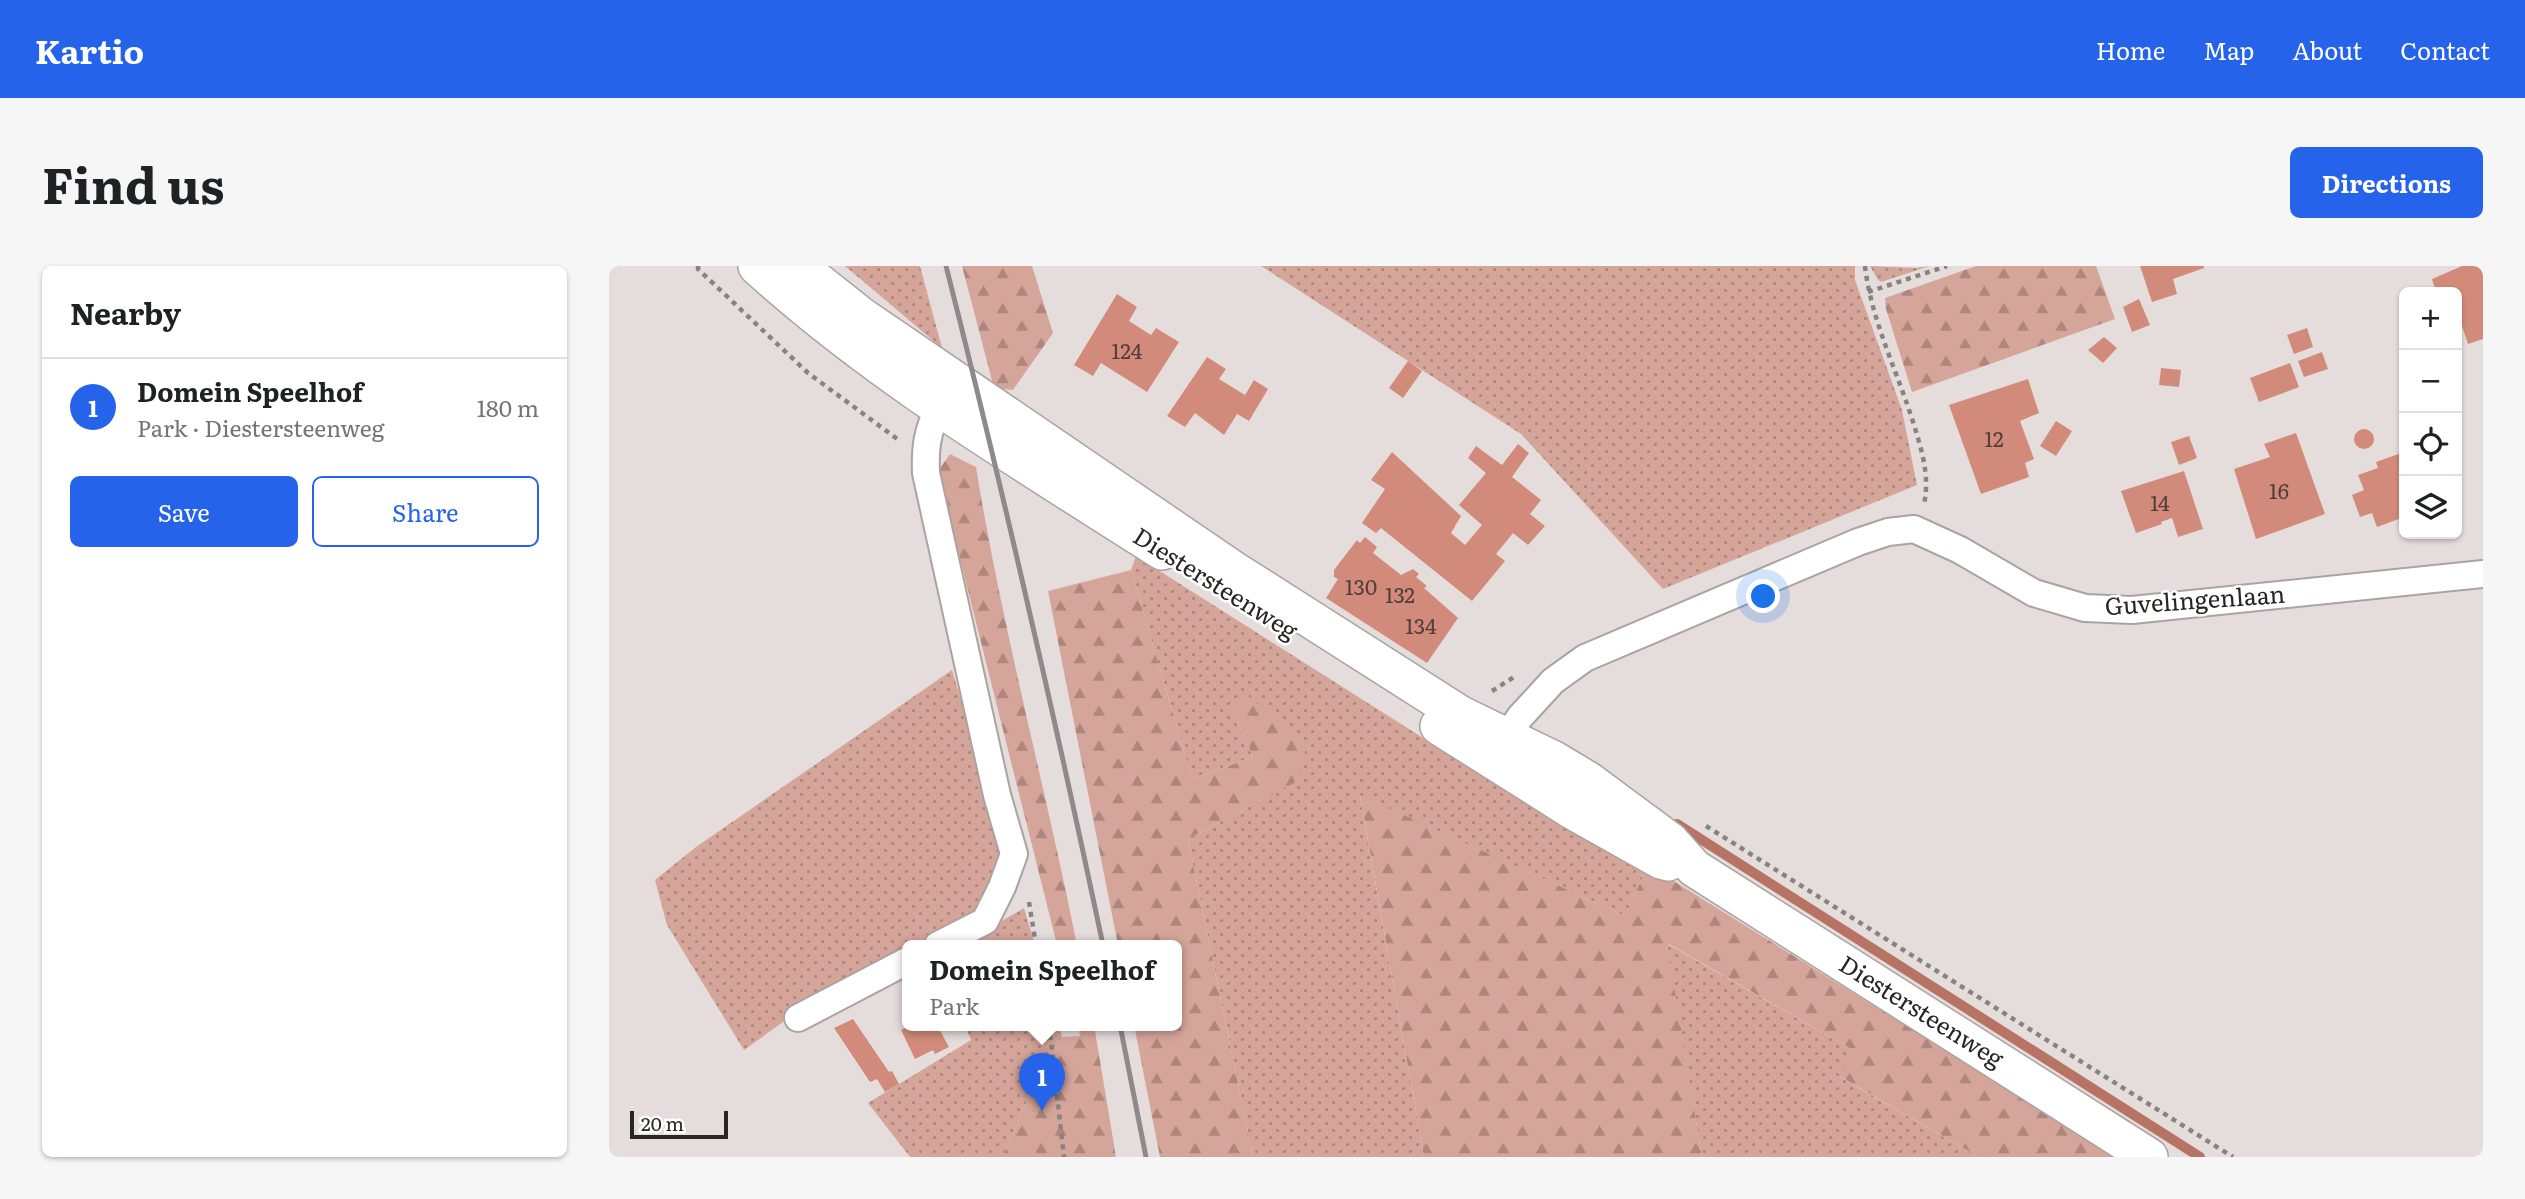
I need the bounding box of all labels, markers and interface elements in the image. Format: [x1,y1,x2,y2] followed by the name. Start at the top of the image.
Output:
[35,25,144,74] text: Kartio
[2096,32,2165,67] text: Home
[2203,32,2254,67] text: Map
[2292,32,2362,67] text: About
[2400,32,2490,67] text: Contact
[42,146,225,219] text: Find us
[2290,147,2483,218] button: Directions
[2399,287,2462,539] map controls
[2399,287,2462,350] button: +
[70,290,181,334] text: Nearby
[1112,334,1143,365] house number: 124
[2399,350,2462,413] button: −
[137,371,363,410] text: Domein Speelhof
[88,390,98,424] text: 1
[477,390,539,424] text: 180 m
[137,410,385,444] text: Park · Diestersteenweg
[2399,413,2462,476] button: locate
[1984,422,2004,453] house number: 12
[2269,474,2289,505] house number: 16
[70,476,298,547] button: Save
[312,476,539,547] button: Share
[2399,476,2462,539] button: layers
[2150,486,2170,517] house number: 14
[1127,517,1306,647] street label: Diestersteenweg
[1345,570,1377,601] house number: 130
[2103,575,2286,622] street label: Guvelingenlaan
[1385,578,1415,609] house number: 132
[1746,579,1780,613] your location
[1405,609,1437,640] house number: 134
[902,940,1182,1031] popup
[1833,945,2012,1075] street label: Diestersteenweg
[929,949,1155,988] text: Domein Speelhof
[929,988,979,1022] text: Park
[1019,1053,1065,1111] pin: 1
[630,1108,728,1140] scale bar
[641,1109,684,1137] text: 20 m

